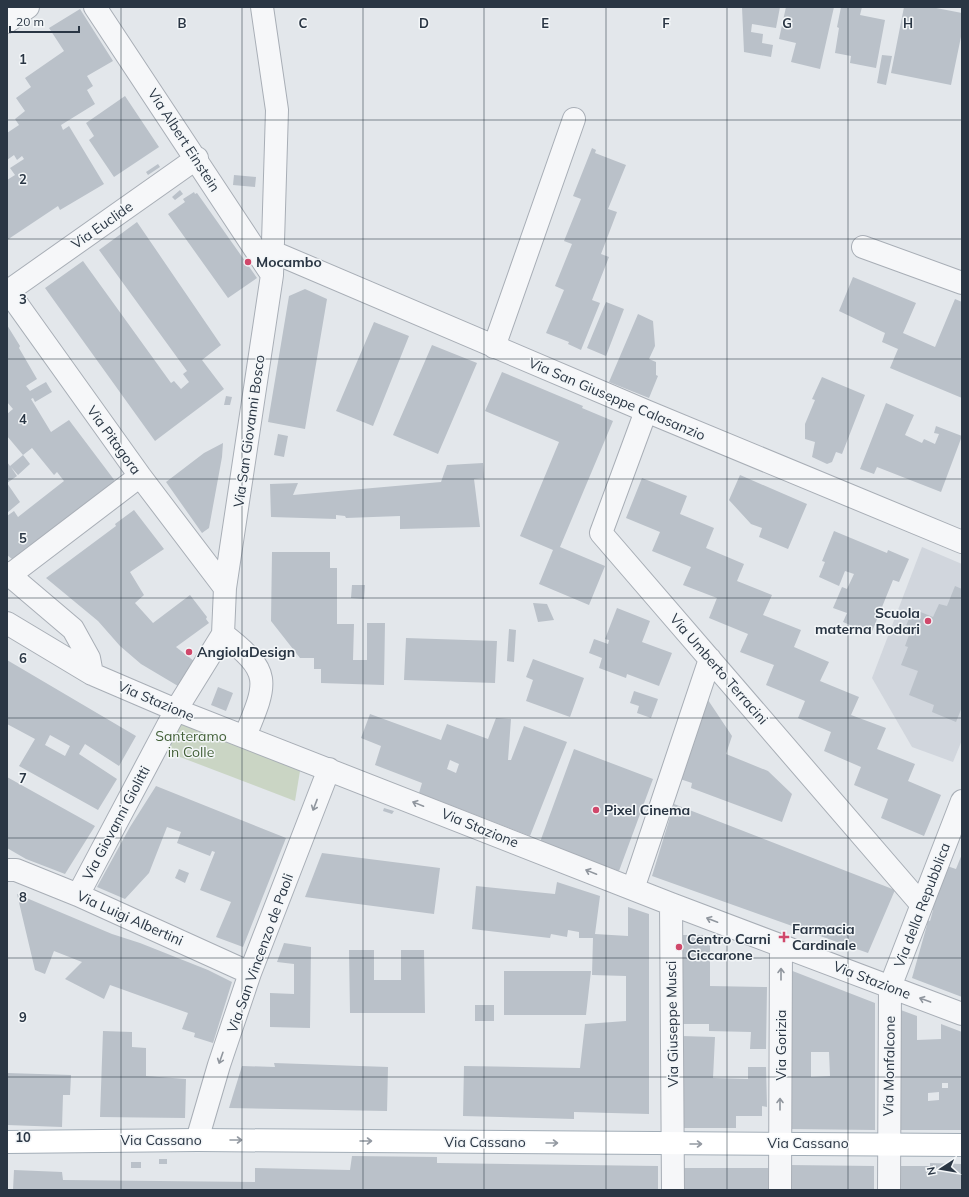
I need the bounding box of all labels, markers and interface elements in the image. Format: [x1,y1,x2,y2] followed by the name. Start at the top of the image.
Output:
[10,8,79,34] scale bar
[16,14,44,29] text: 20 m
[178,15,187,31] text: B
[299,15,308,31] text: C
[419,15,429,31] text: D
[541,15,549,31] text: E
[662,15,670,31] text: F
[782,15,792,31] text: G
[903,15,913,31] text: H
[19,51,27,67] text: 1
[144,85,224,195] street label: Via Albert Einstein
[19,171,27,187] text: 2
[68,197,136,253] street label: Via Euclide
[256,253,322,271] place label: Mocambo
[243,257,253,267] marker: Mocambo
[19,291,27,307] text: 3
[229,354,269,508] street label: Via San Giovanni Bosco
[526,354,708,444] street label: Via San Giuseppe Calasanzio
[83,402,145,478] street label: Via Pitagora
[19,411,27,427] text: 4
[19,530,27,546] text: 5
[815,604,920,638] place label: Scuola materna Rodari
[666,610,772,728] street label: Via Umberto Terracini
[923,616,933,626] marker: Scuola materna Rodari
[197,643,295,661] place label: AngiolaDesign
[184,647,194,657] marker: AngiolaDesign
[19,650,27,666] text: 6
[115,677,197,725] street label: Via Stazione
[155,727,227,761] park label: Santeramo in Colle
[78,763,154,883] street label: Via Giovanni Giolitti
[19,770,27,786] text: 7
[311,799,319,811] one-way arrow
[413,800,425,807] one-way arrow
[604,801,690,819] place label: Pixel Cinema
[439,804,521,852] street label: Via Stazione
[591,805,601,815] marker: Pixel Cinema
[890,840,954,970] street label: Via della Repubblica
[586,868,598,876] one-way arrow
[223,871,297,1035] street label: Via San Vincenzo de Paoli
[74,887,186,949] street label: Via Luigi Albertini
[19,889,27,905] text: 8
[707,915,719,923] one-way arrow
[792,920,857,954] place label: Farmacia Cardinale
[687,930,771,964] place label: Centro Carni Ciccarone
[779,932,789,942] marker: Farmacia Cardinale
[674,942,684,952] marker: Centro Carni Ciccarone
[831,957,913,1003] street label: Via Stazione
[662,960,682,1088] street label: Via Giuseppe Musci
[777,968,785,981] one-way arrow
[920,996,932,1004] one-way arrow
[19,1009,27,1025] text: 9
[772,1010,790,1080] street label: Via Gorizia
[879,1016,899,1116] street label: Via Monfalcone
[217,1052,225,1064] one-way arrow
[776,1098,784,1111] one-way arrow
[15,1129,31,1145] text: 10
[120,1131,202,1149] street label: Via Cassano
[444,1133,526,1151] street label: Via Cassano
[767,1134,849,1152] street label: Via Cassano
[229,1136,242,1144] one-way arrow
[359,1137,372,1145] one-way arrow
[545,1139,558,1147] one-way arrow
[689,1140,702,1148] one-way arrow
[921,1149,961,1189] north arrow
[924,1166,939,1177] text: N

